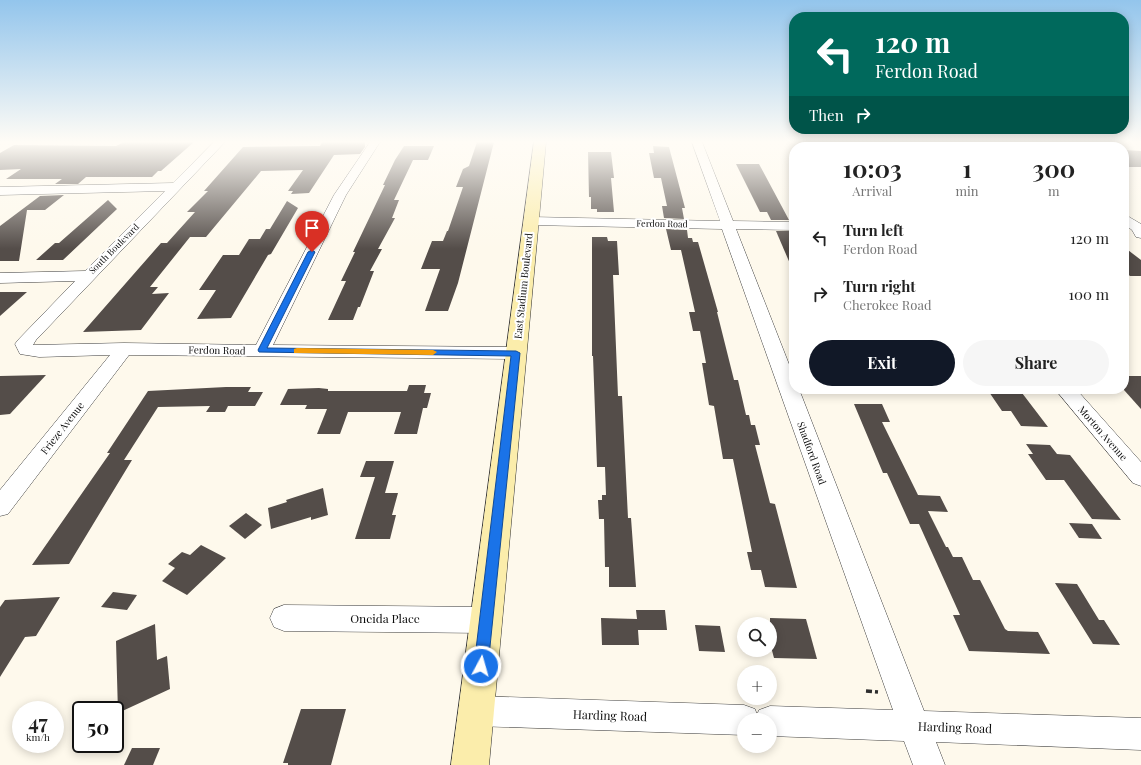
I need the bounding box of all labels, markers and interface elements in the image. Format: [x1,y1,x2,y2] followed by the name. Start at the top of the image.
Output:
[875,23,950,60] text: 120 m
[809,28,861,80] icon: left
[875,59,978,83] text: Ferdon Road
[852,104,874,126] icon: right
[809,105,844,125] text: Then
[843,152,902,184] text: 10:03
[962,152,972,184] text: 1
[1032,152,1075,184] text: 300
[852,182,892,199] text: Arrival
[956,182,979,199] text: min
[1048,182,1060,199] text: m
[295,211,329,252] pin
[301,217,323,239] icon: arrive
[636,217,689,229] street label: Ferdon Road
[86,220,142,276] street label: South Boulevard
[843,220,904,240] text: Turn left
[809,227,831,249] icon: left
[1070,228,1109,248] text: 120 m
[510,232,536,340] street label: East Stadium Boulevard
[843,240,917,257] text: Ferdon Road
[843,276,916,296] text: Turn right
[809,283,831,305] icon: right
[1068,284,1109,304] text: 100 m
[843,296,931,313] text: Cherokee Road
[809,340,955,386] button: Exit
[963,340,1109,386] button: Share
[188,343,246,358] street label: Ferdon Road
[37,399,87,457] street label: Frieze Avenue
[1075,403,1131,463] street label: Morton Avenue
[794,420,830,487] street label: Shadford Road
[350,610,420,626] street label: Oneida Place
[737,617,777,753] map controls
[737,617,777,657] button: search
[460,645,502,687] position arrow
[737,665,777,705] button: +
[72,701,124,753] speed limit sign: 50
[573,706,647,724] street label: Harding Road
[28,708,48,735] text: 47
[737,713,777,753] button: −
[918,718,992,736] street label: Harding Road
[26,730,50,744] text: km/h

